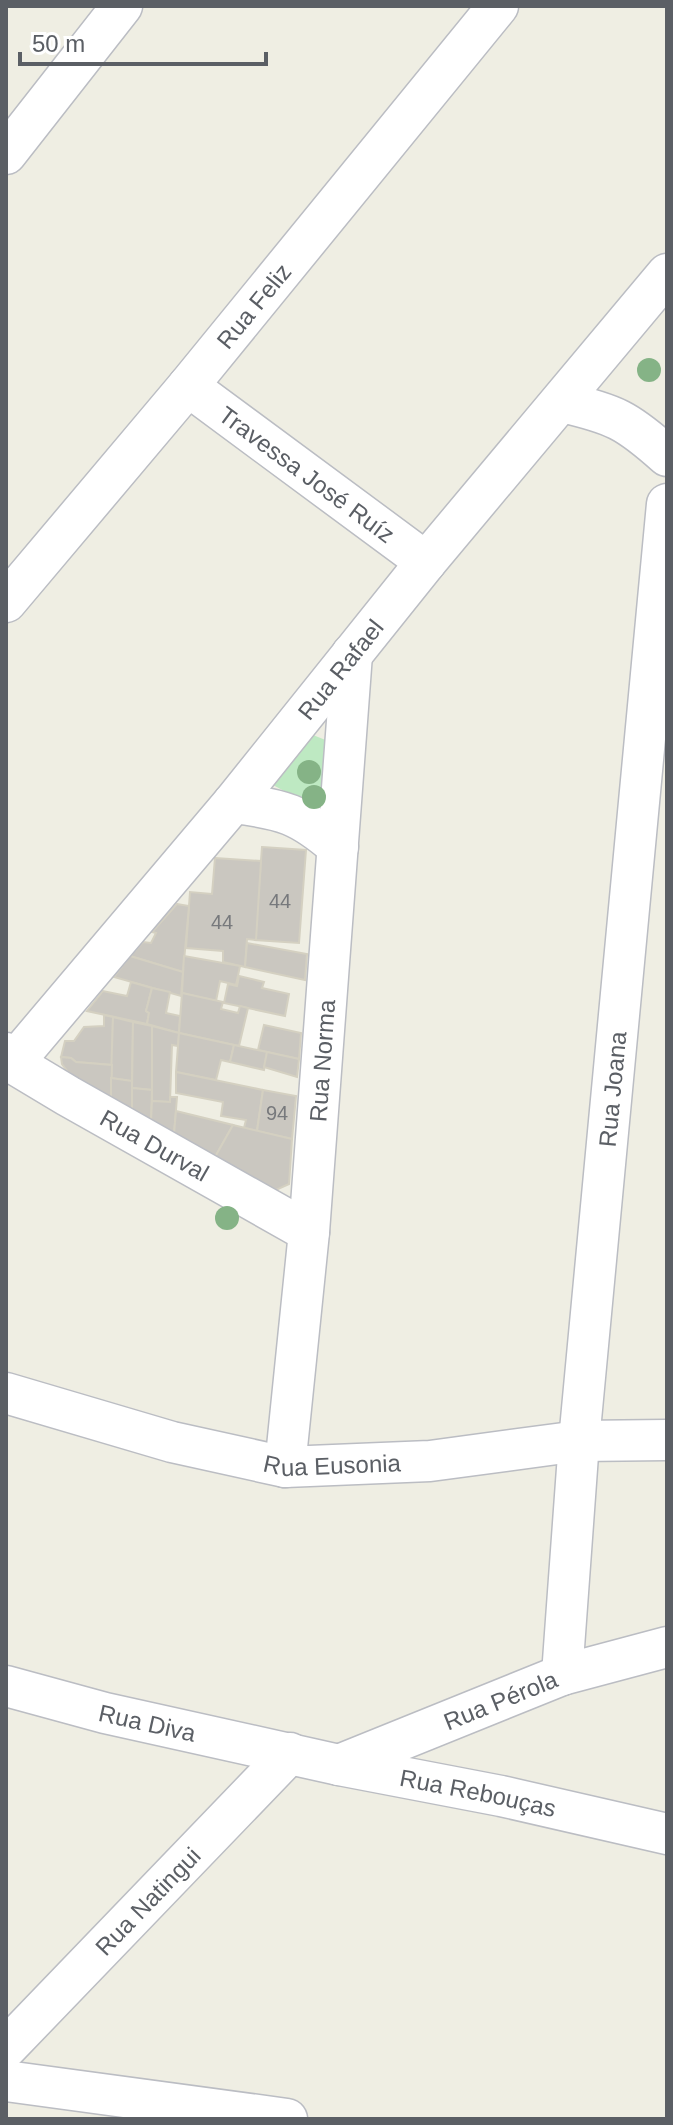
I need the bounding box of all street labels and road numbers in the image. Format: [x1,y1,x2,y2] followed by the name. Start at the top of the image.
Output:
[211,258,296,354] street label: Rua Feliz
[214,400,400,548] street label: Travessa José Ruíz
[292,614,388,725] street label: Rua Rafael
[304,998,340,1123] street label: Rua Norma
[593,1029,631,1148] street label: Rua Joana
[96,1104,214,1186] street label: Rua Durval
[261,1449,402,1481] street label: Rua Eusonia
[440,1665,562,1735] street label: Rua Pérola
[96,1699,199,1746] street label: Rua Diva
[398,1763,559,1822] street label: Rua Rebouças
[90,1842,205,1960] street label: Rua Natingui

